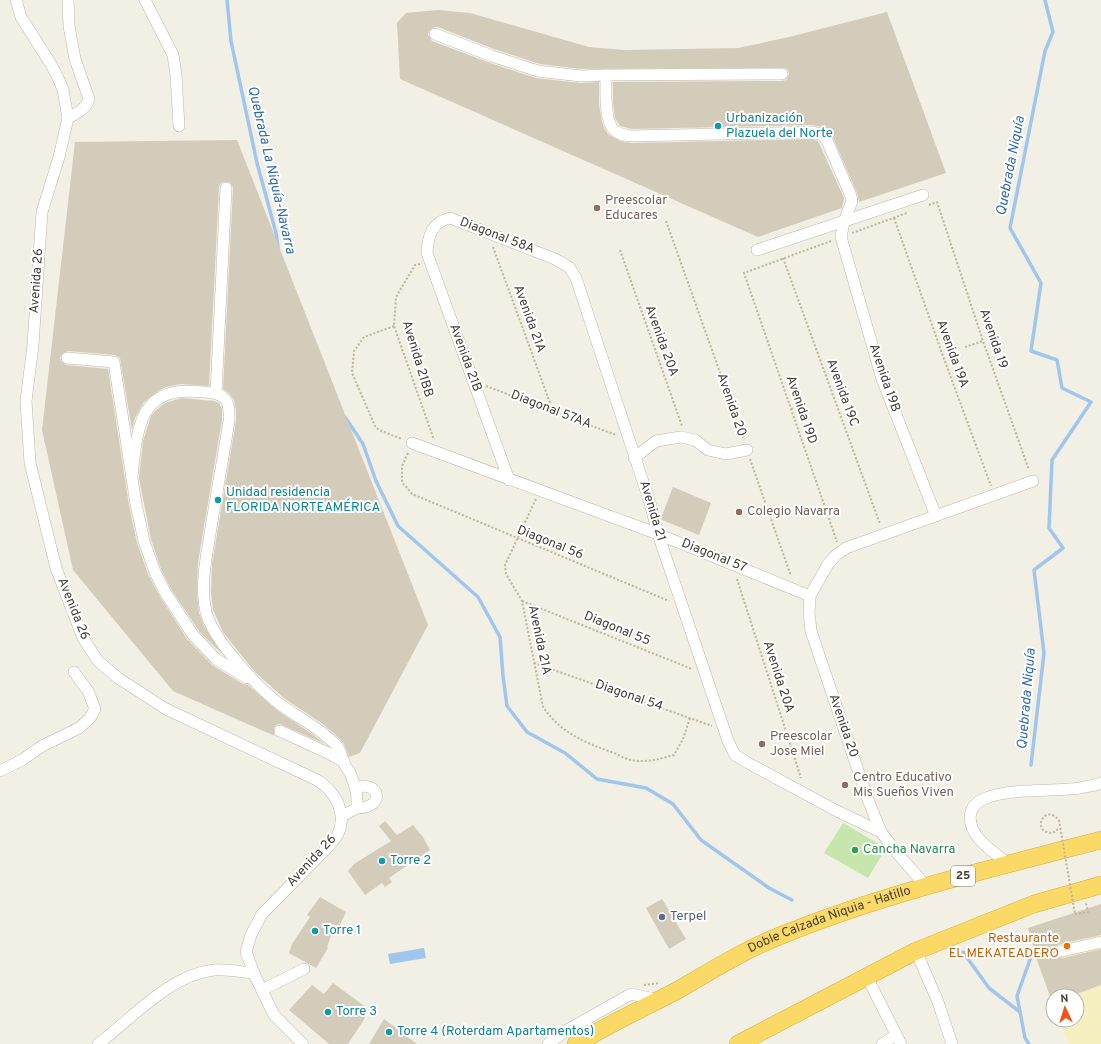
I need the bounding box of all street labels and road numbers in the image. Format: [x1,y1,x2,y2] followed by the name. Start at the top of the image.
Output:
[457,214,537,258] street label: Diagonal 58A
[27,248,47,314] street label: Avenida 26
[509,283,549,355] street label: Avenida 21A
[641,303,681,379] street label: Avenida 20A
[975,307,1011,371] street label: Avenida 19
[932,318,972,390] street label: Avenida 19A
[398,319,436,399] street label: Avenida 21BB
[445,322,485,394] street label: Avenida 21B
[865,342,903,414] street label: Avenida 19B
[822,357,862,429] street label: Avenida 19C
[713,371,749,439] street label: Avenida 20
[782,374,820,446] street label: Avenida 19D
[508,387,594,433] street label: Diagonal 57AA
[635,479,669,543] street label: Avenida 21
[514,522,586,564] street label: Diagonal 56
[679,536,749,576] street label: Diagonal 57
[53,576,93,642] street label: Avenida 26
[524,604,554,677] street label: Avenida 21A
[581,608,653,650] street label: Diagonal 55
[759,639,797,715] street label: Avenida 20A
[593,677,665,715] street label: Diagonal 54
[825,692,861,760] street label: Avenida 20
[284,832,340,890] street label: Avenida 26
[951,866,975,886] road number: 25
[745,883,913,957] street label: Doble Calzada Niquia - Hatillo

